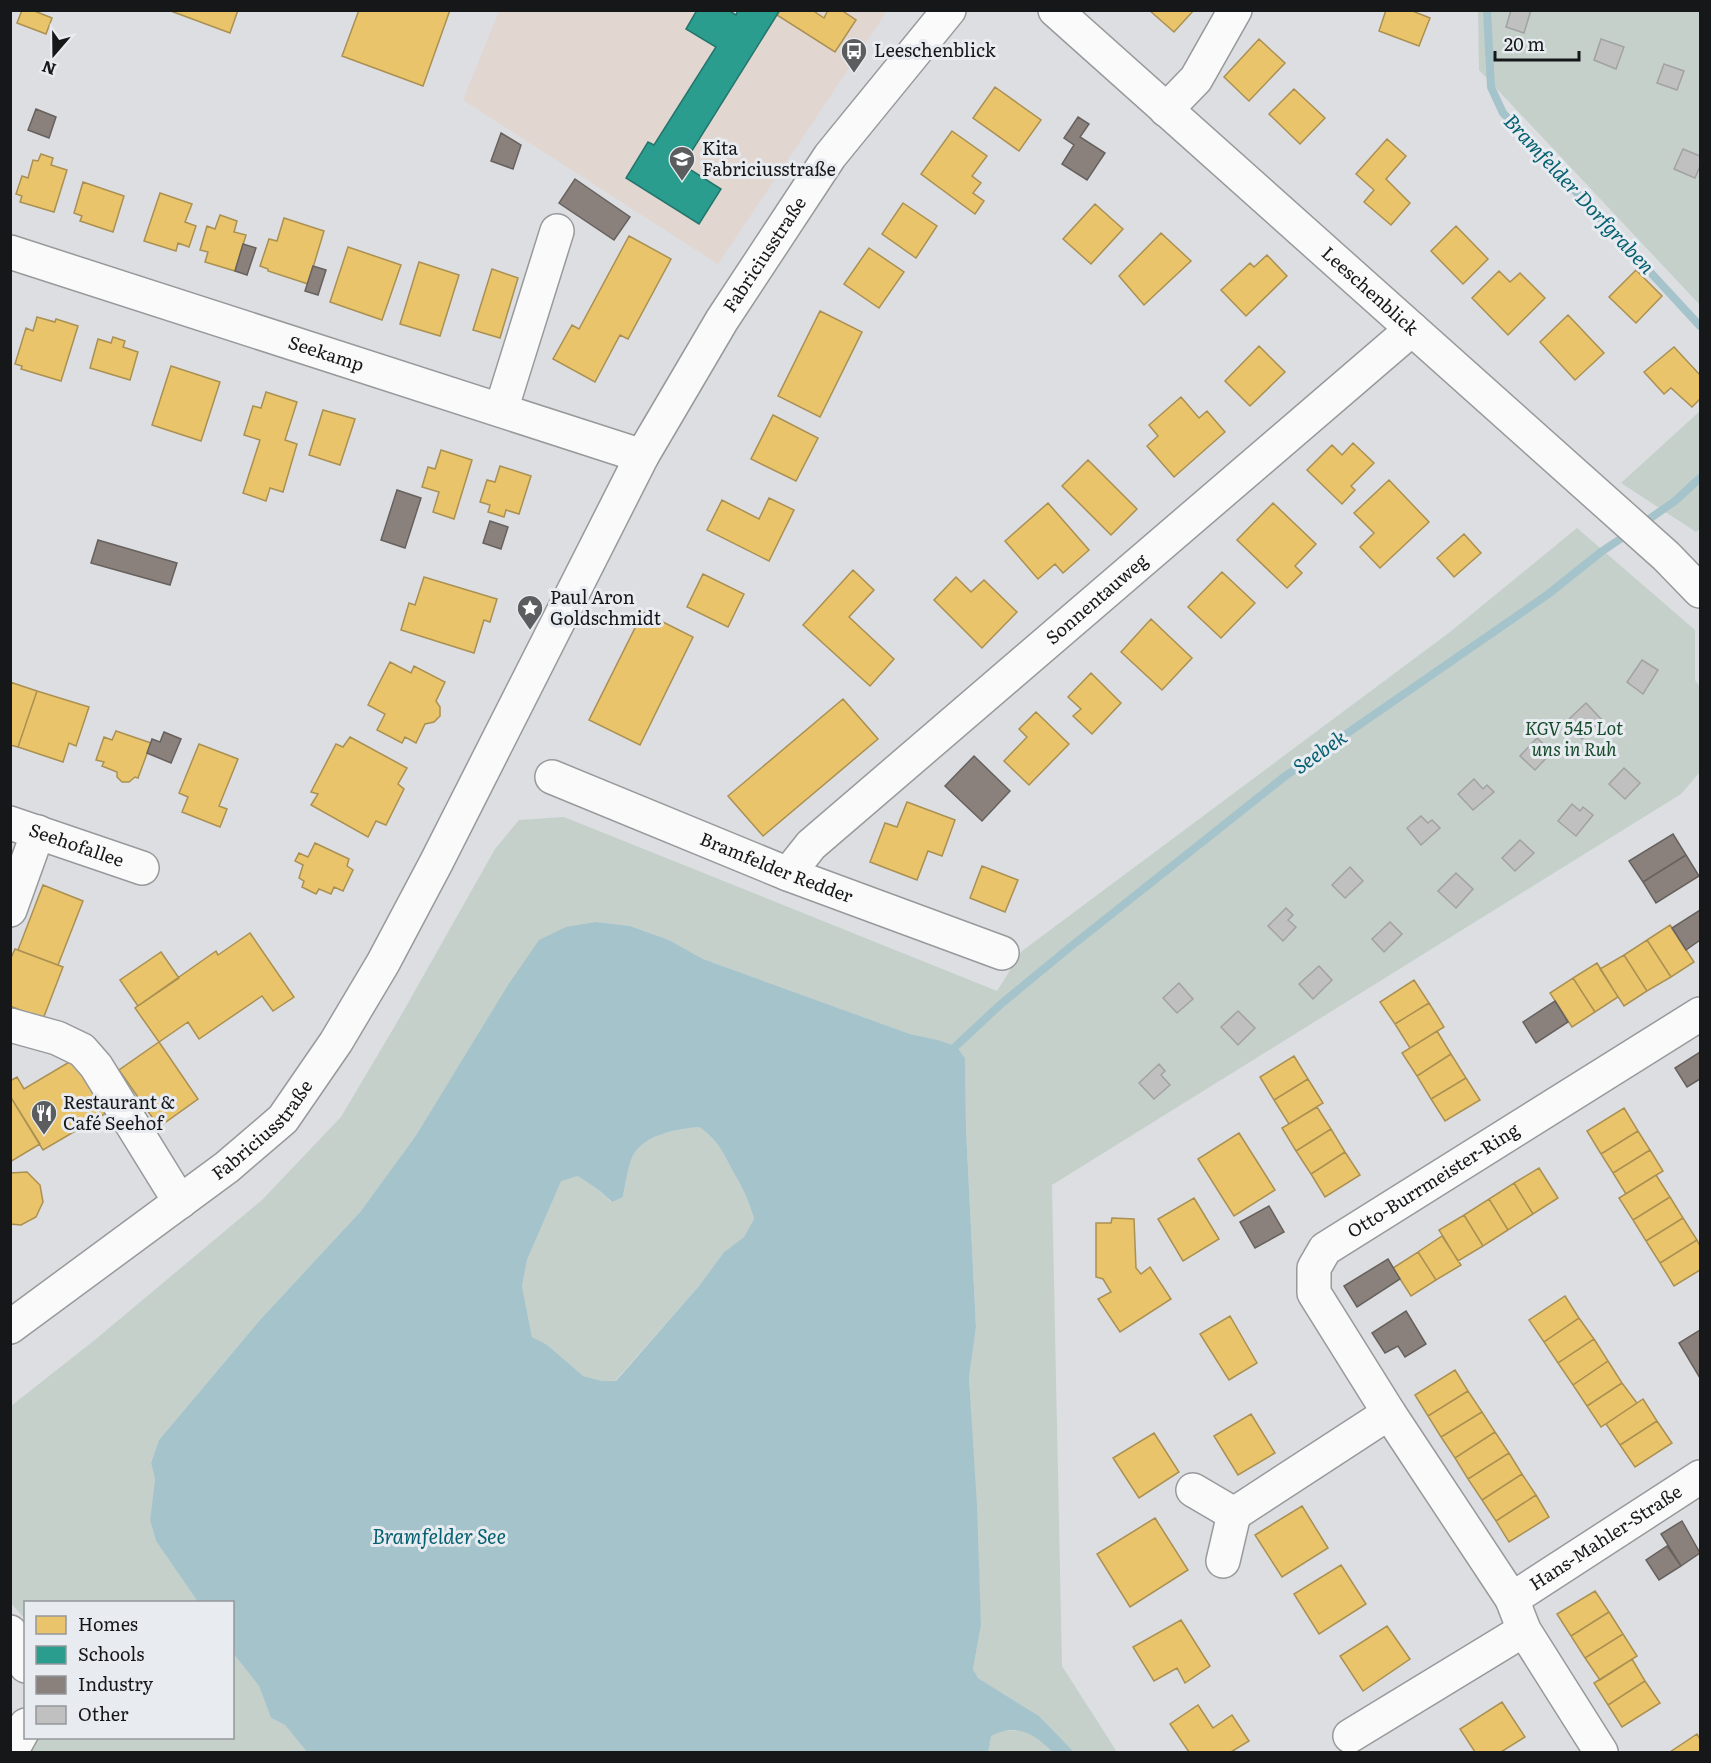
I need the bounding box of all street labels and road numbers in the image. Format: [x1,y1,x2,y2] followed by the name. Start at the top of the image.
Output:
[716,191,812,317] street label: Fabriciusstraße
[1316,239,1426,341] street label: Leeschenblick
[285,328,368,377] street label: Seekamp
[1039,546,1154,650] street label: Sonnentauweg
[26,815,128,873] street label: Seehofallee
[696,824,858,909] street label: Bramfelder Redder
[206,1074,318,1186] street label: Fabriciusstraße
[1341,1115,1525,1244] street label: Otto-Burrmeister-Ring
[1524,1477,1687,1596] street label: Hans-Mahler-Straße

